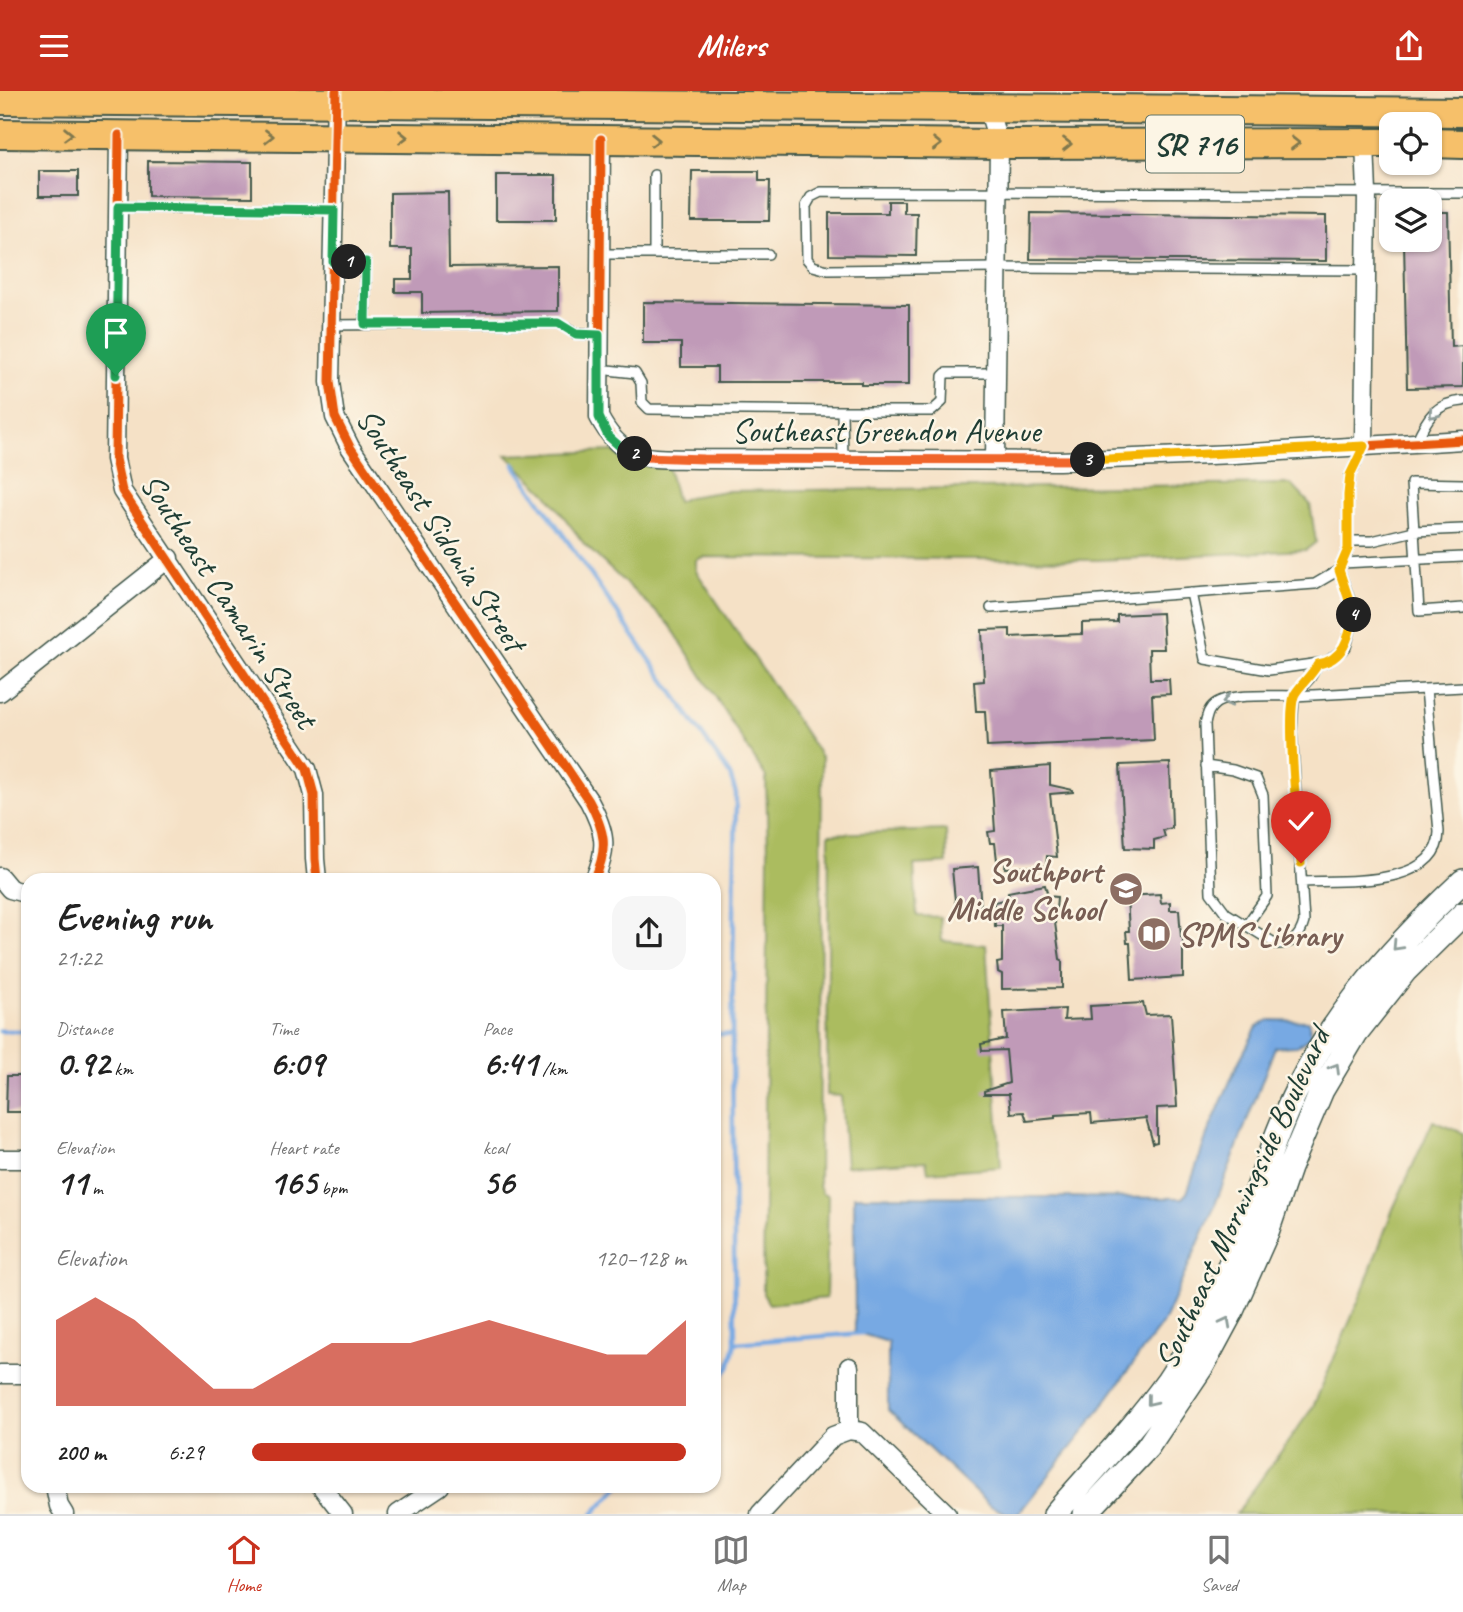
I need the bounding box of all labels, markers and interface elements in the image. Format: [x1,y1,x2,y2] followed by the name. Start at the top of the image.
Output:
[697,25,766,66] text: Milers
[35,27,73,65] icon: menu
[1390,27,1428,65] icon: share
[1379,112,1442,252] map controls
[1379,112,1442,175] button: locate
[1146,115,1244,173] road number: SR 716
[63,127,74,142] one-way arrow
[264,128,275,144] one-way arrow
[399,129,409,145] one-way arrow
[651,132,661,148] one-way arrow
[1290,135,1300,151] one-way arrow
[932,136,943,152] one-way arrow
[1062,136,1073,152] one-way arrow
[1379,189,1442,252] button: layers
[332,245,366,279] pin: 1
[344,249,353,273] text: 1
[86,303,146,375] pin
[97,314,135,352] icon: arrive
[347,400,538,663] street label: Southeast Sidonia Street
[1429,406,1441,419] one-way arrow
[732,410,1043,452] street label: Southeast Greendon Avenue
[618,437,652,471] pin: 2
[630,441,639,465] text: 2
[1070,443,1106,477] pin: 3
[1083,447,1092,471] text: 3
[131,465,329,738] street label: Southeast Camarin Street
[1336,597,1372,633] pin: 4
[1349,602,1358,626] text: 4
[1221,693,1233,707] one-way arrow
[1271,791,1331,863] pin
[1282,802,1320,840] icon: check
[947,850,1108,930] place label: Southport Middle School
[1107,870,1145,908] school or university icon: Southport Middle School
[56,894,212,941] text: Evening run
[612,896,686,970] button: share
[1178,914,1344,956] place label: SPMS Library
[1135,915,1173,953] library icon: SPMS Library
[1392,938,1405,951] one-way arrow
[56,944,102,973] text: 21:22
[56,1017,113,1041] text: Distance
[269,1017,298,1041] text: Time
[483,1017,512,1041] text: Pace
[1144,1017,1342,1376] street label: Southeast Morningside Boulevard
[56,1041,110,1086] text: 0.92
[269,1041,324,1086] text: 6:09
[483,1041,538,1086] text: 6:41
[110,1057,133,1081] text: km
[538,1057,567,1081] text: /km
[1327,1063,1340,1076] one-way arrow
[56,1136,114,1160] text: Elevation
[269,1136,339,1160] text: Heart rate
[483,1136,508,1160] text: kcal
[56,1160,88,1205] text: 11
[269,1160,317,1205] text: 165
[483,1160,514,1205] text: 56
[88,1176,103,1200] text: m
[317,1176,347,1200] text: bpm
[56,1244,127,1273] text: Elevation
[595,1244,686,1273] text: 120–128 m
[1218,1317,1231,1329] one-way arrow
[1146,1394,1159,1406] one-way arrow
[56,1438,106,1467] text: 200 m
[168,1438,204,1467] text: 6:29
[225,1531,263,1597] tab: Home
[712,1531,750,1597] tab: Map
[1200,1531,1238,1597] tab: Saved

